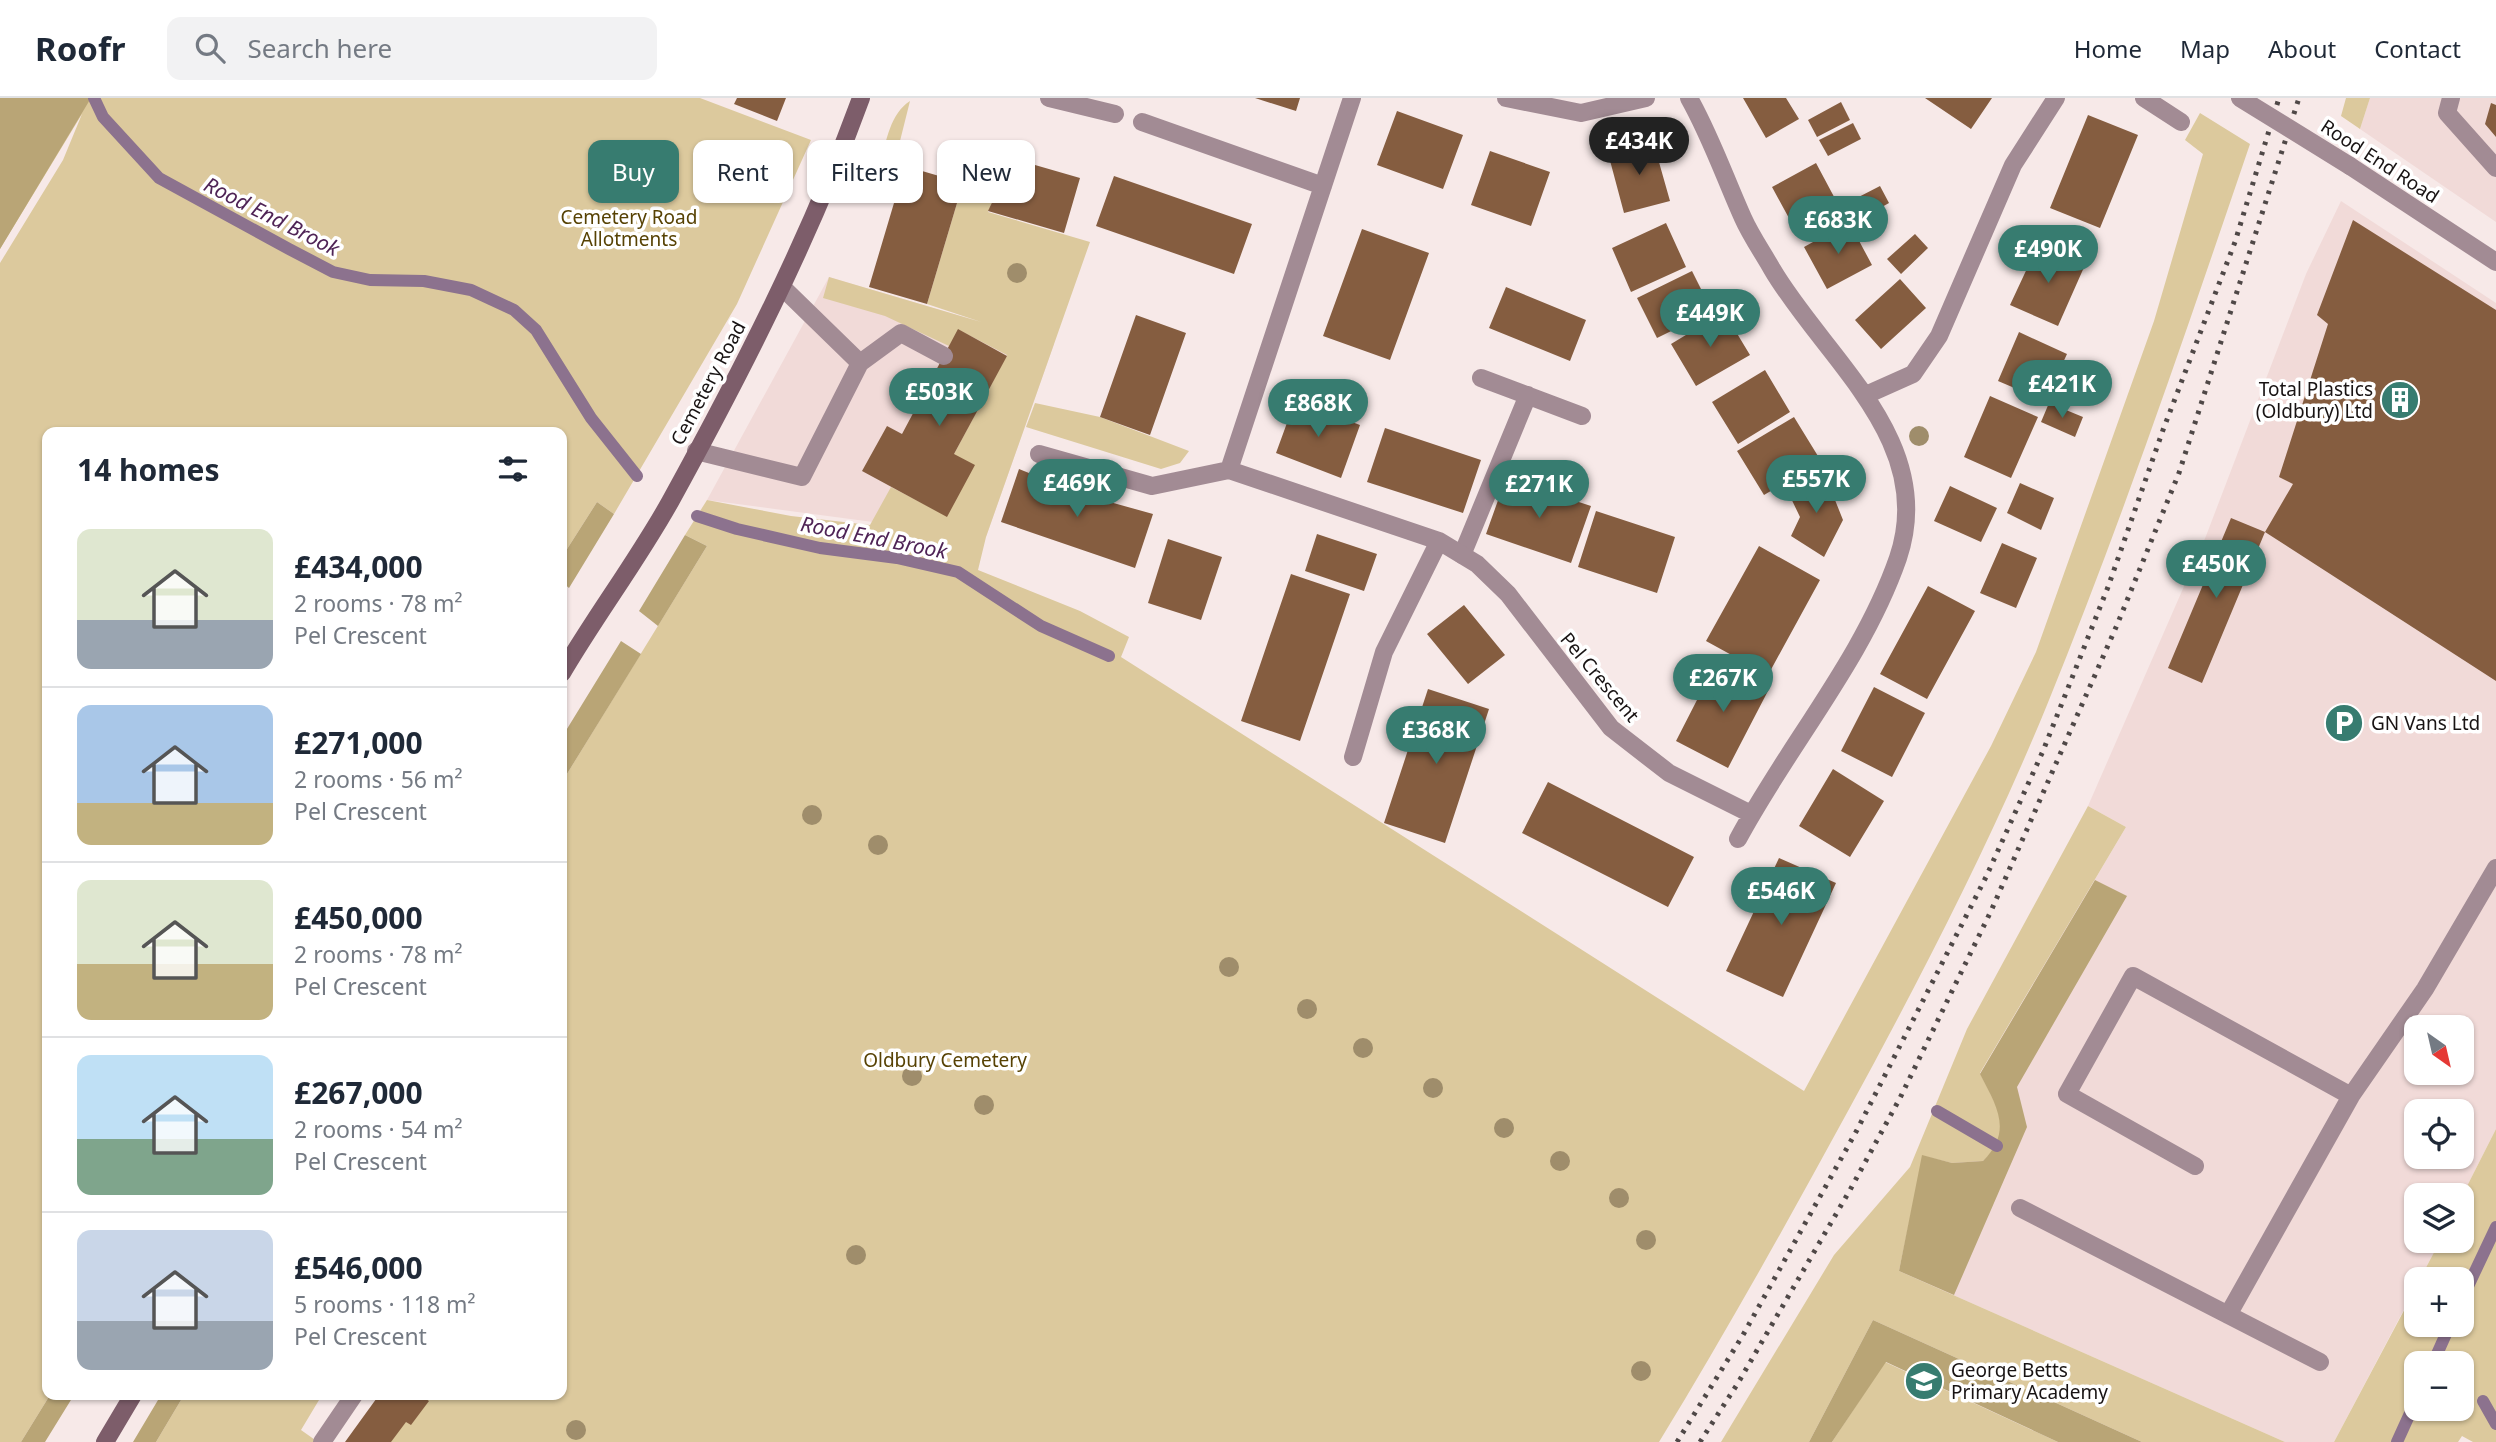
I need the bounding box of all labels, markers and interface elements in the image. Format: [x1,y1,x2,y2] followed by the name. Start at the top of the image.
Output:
[167,17,657,80] search box
[35,26,125,71] text: Roofr
[191,29,229,67] icon: search
[247,30,392,66] text: Search here
[2074,32,2142,65] text: Home
[2180,32,2230,65] text: Map
[2268,32,2336,65] text: About
[2374,32,2461,65] text: Contact
[2316,113,2444,209] street label: Rood End Road
[1590,118,1688,177] pin: £434K
[1605,124,1673,156] text: £434K
[588,140,679,203] chip: Buy
[693,140,793,203] chip: Rent
[807,140,923,203] chip: Filters
[937,140,1035,203] chip: New
[200,170,346,263] water label: Rood End Brook
[1789,197,1887,256] pin: £683K
[1804,203,1872,235] text: £683K
[561,204,697,252] park label: Cemetery Road Allotments
[1999,226,2097,285] pin: £490K
[2014,232,2082,264] text: £490K
[1661,289,1759,349] pin: £449K
[1676,296,1744,328] text: £449K
[664,316,752,450] street label: Cemetery Road
[2013,360,2111,420] pin: £421K
[2028,367,2096,399] text: £421K
[890,368,988,428] pin: £503K
[905,375,973,407] text: £503K
[2256,376,2373,424] place label: Total Plastics (Oldbury) Ltd
[2379,379,2421,421] building icon: Total Plastics (Oldbury) Ltd
[1269,380,1367,439] pin: £868K
[1284,386,1352,418] text: £868K
[77,449,220,490] text: 14 homes
[494,450,532,488] icon: filters
[1767,456,1865,515] pin: £557K
[1028,460,1126,519] pin: £469K
[1490,460,1588,520] pin: £271K
[1782,462,1850,494] text: £557K
[1043,466,1111,498] text: £469K
[1505,467,1573,499] text: £271K
[798,509,951,565] water label: Rood End Brook
[2167,540,2265,600] pin: £450K
[294,546,423,587] text: £434,000
[2182,547,2250,579] text: £450K
[133,557,217,641] icon: home
[294,587,463,619] text: 2 rooms · 78 m²
[294,619,427,651] text: Pel Crescent
[1555,627,1645,728] street label: Pel Crescent
[1674,654,1772,714] pin: £267K
[1689,661,1757,693] text: £267K
[2323,702,2365,744] parking icon: GN Vans Ltd
[1387,706,1485,766] pin: £368K
[2371,710,2480,736] place label: GN Vans Ltd
[1402,713,1470,745] text: £368K
[294,722,423,763] text: £271,000
[133,733,217,817] icon: home
[294,763,463,795] text: 2 rooms · 56 m²
[294,795,427,827] text: Pel Crescent
[1732,868,1830,927] pin: £546K
[1747,874,1815,906] text: £546K
[294,897,423,938] text: £450,000
[133,908,217,992] icon: home
[294,938,463,970] text: 2 rooms · 78 m²
[294,970,427,1002] text: Pel Crescent
[2404,1015,2474,1085] north arrow
[2404,1015,2474,1421] map controls
[863,1047,1027,1073] park label: Oldbury Cemetery
[294,1072,423,1113] text: £267,000
[133,1083,217,1167] icon: home
[2404,1099,2474,1169] button: locate
[294,1113,463,1145] text: 2 rooms · 54 m²
[294,1145,427,1177] text: Pel Crescent
[2404,1183,2474,1253] button: layers
[294,1247,423,1288] text: £546,000
[133,1258,217,1342] icon: home
[2404,1267,2474,1337] button: +
[294,1288,476,1320] text: 5 rooms · 118 m²
[294,1320,427,1352] text: Pel Crescent
[2404,1351,2474,1421] button: −
[1951,1357,2108,1405] place label: George Betts Primary Academy
[1903,1360,1945,1402] school or university icon: George Betts Primary Academy

